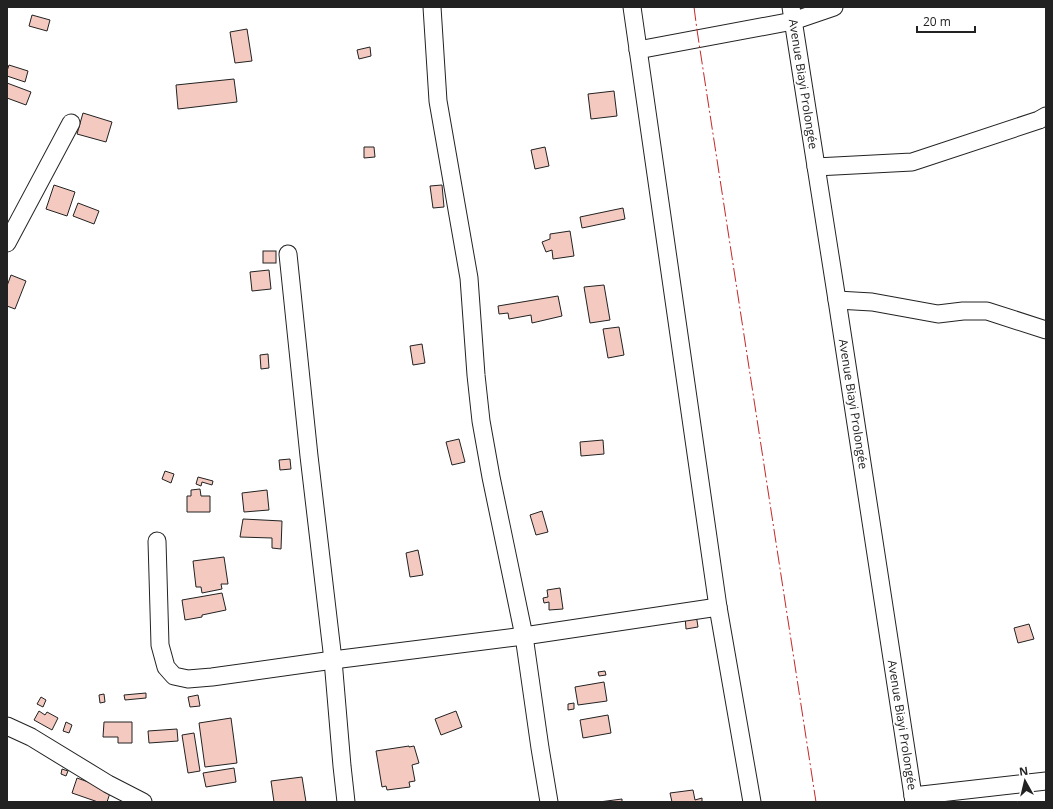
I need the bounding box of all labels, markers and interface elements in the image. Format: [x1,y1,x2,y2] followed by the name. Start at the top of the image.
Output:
[917,8,975,34] scale bar
[923,13,951,30] text: 20 m
[785,18,822,150] street label: Avenue Biayi Prolongée
[835,338,872,470] street label: Avenue Biayi Prolongée
[884,659,921,791] street label: Avenue Biayi Prolongée
[1005,761,1045,801] north arrow
[1018,763,1029,779] text: N

